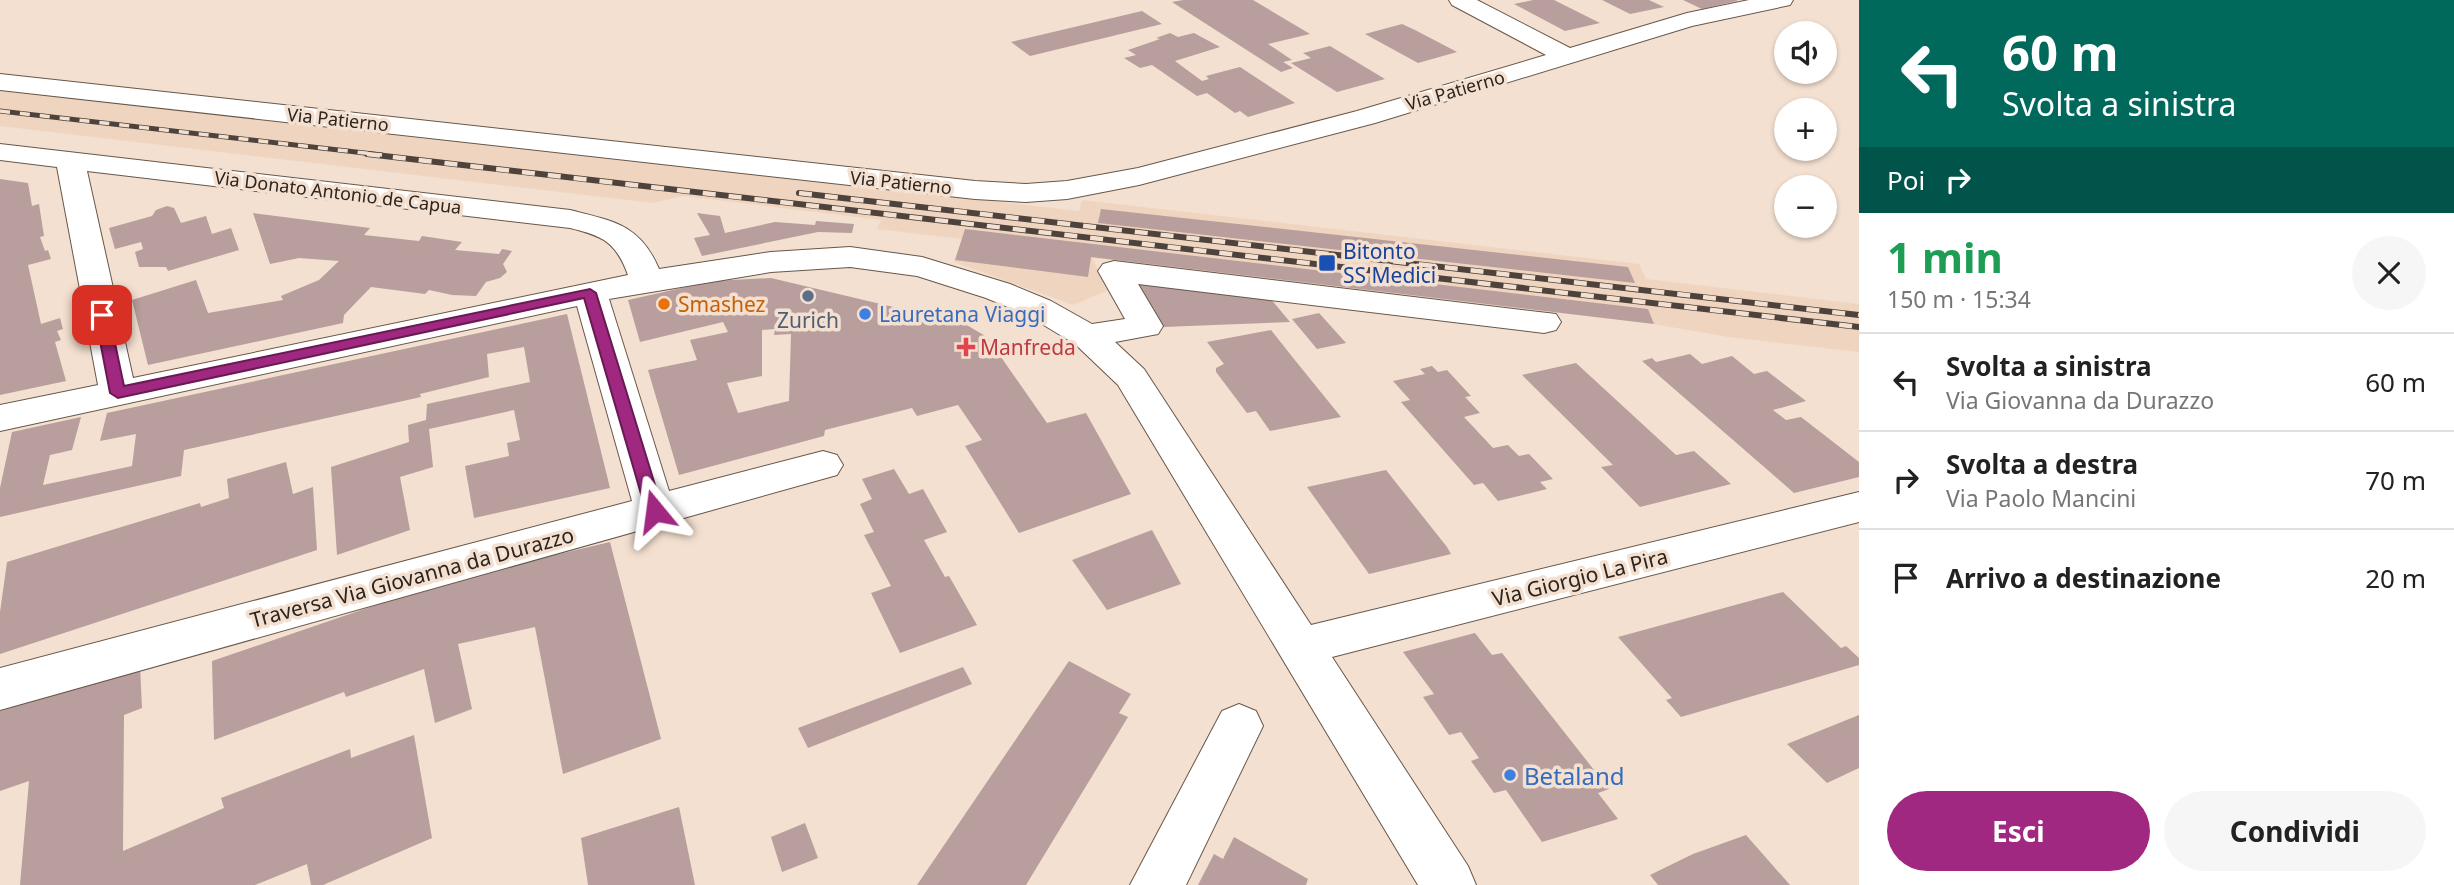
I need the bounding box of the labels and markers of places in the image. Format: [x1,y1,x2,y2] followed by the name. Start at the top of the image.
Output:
[1343,237,1436,289] place label: Bitonto SS Medici
[1317,253,1337,273] marker: Bitonto SS Medici
[72,285,132,345] pin
[800,288,816,304] marker: Zurich
[678,290,766,318] place label: Smashez
[656,296,672,312] marker: Smashez
[879,300,1046,328] place label: Lauretana Viaggi
[777,306,839,334] place label: Zurich
[857,306,873,322] marker: Lauretana Viaggi
[980,333,1076,361] place label: Manfreda
[958,339,974,355] marker: Manfreda
[1524,759,1625,792] place label: Betaland
[1502,767,1518,783] marker: Betaland

